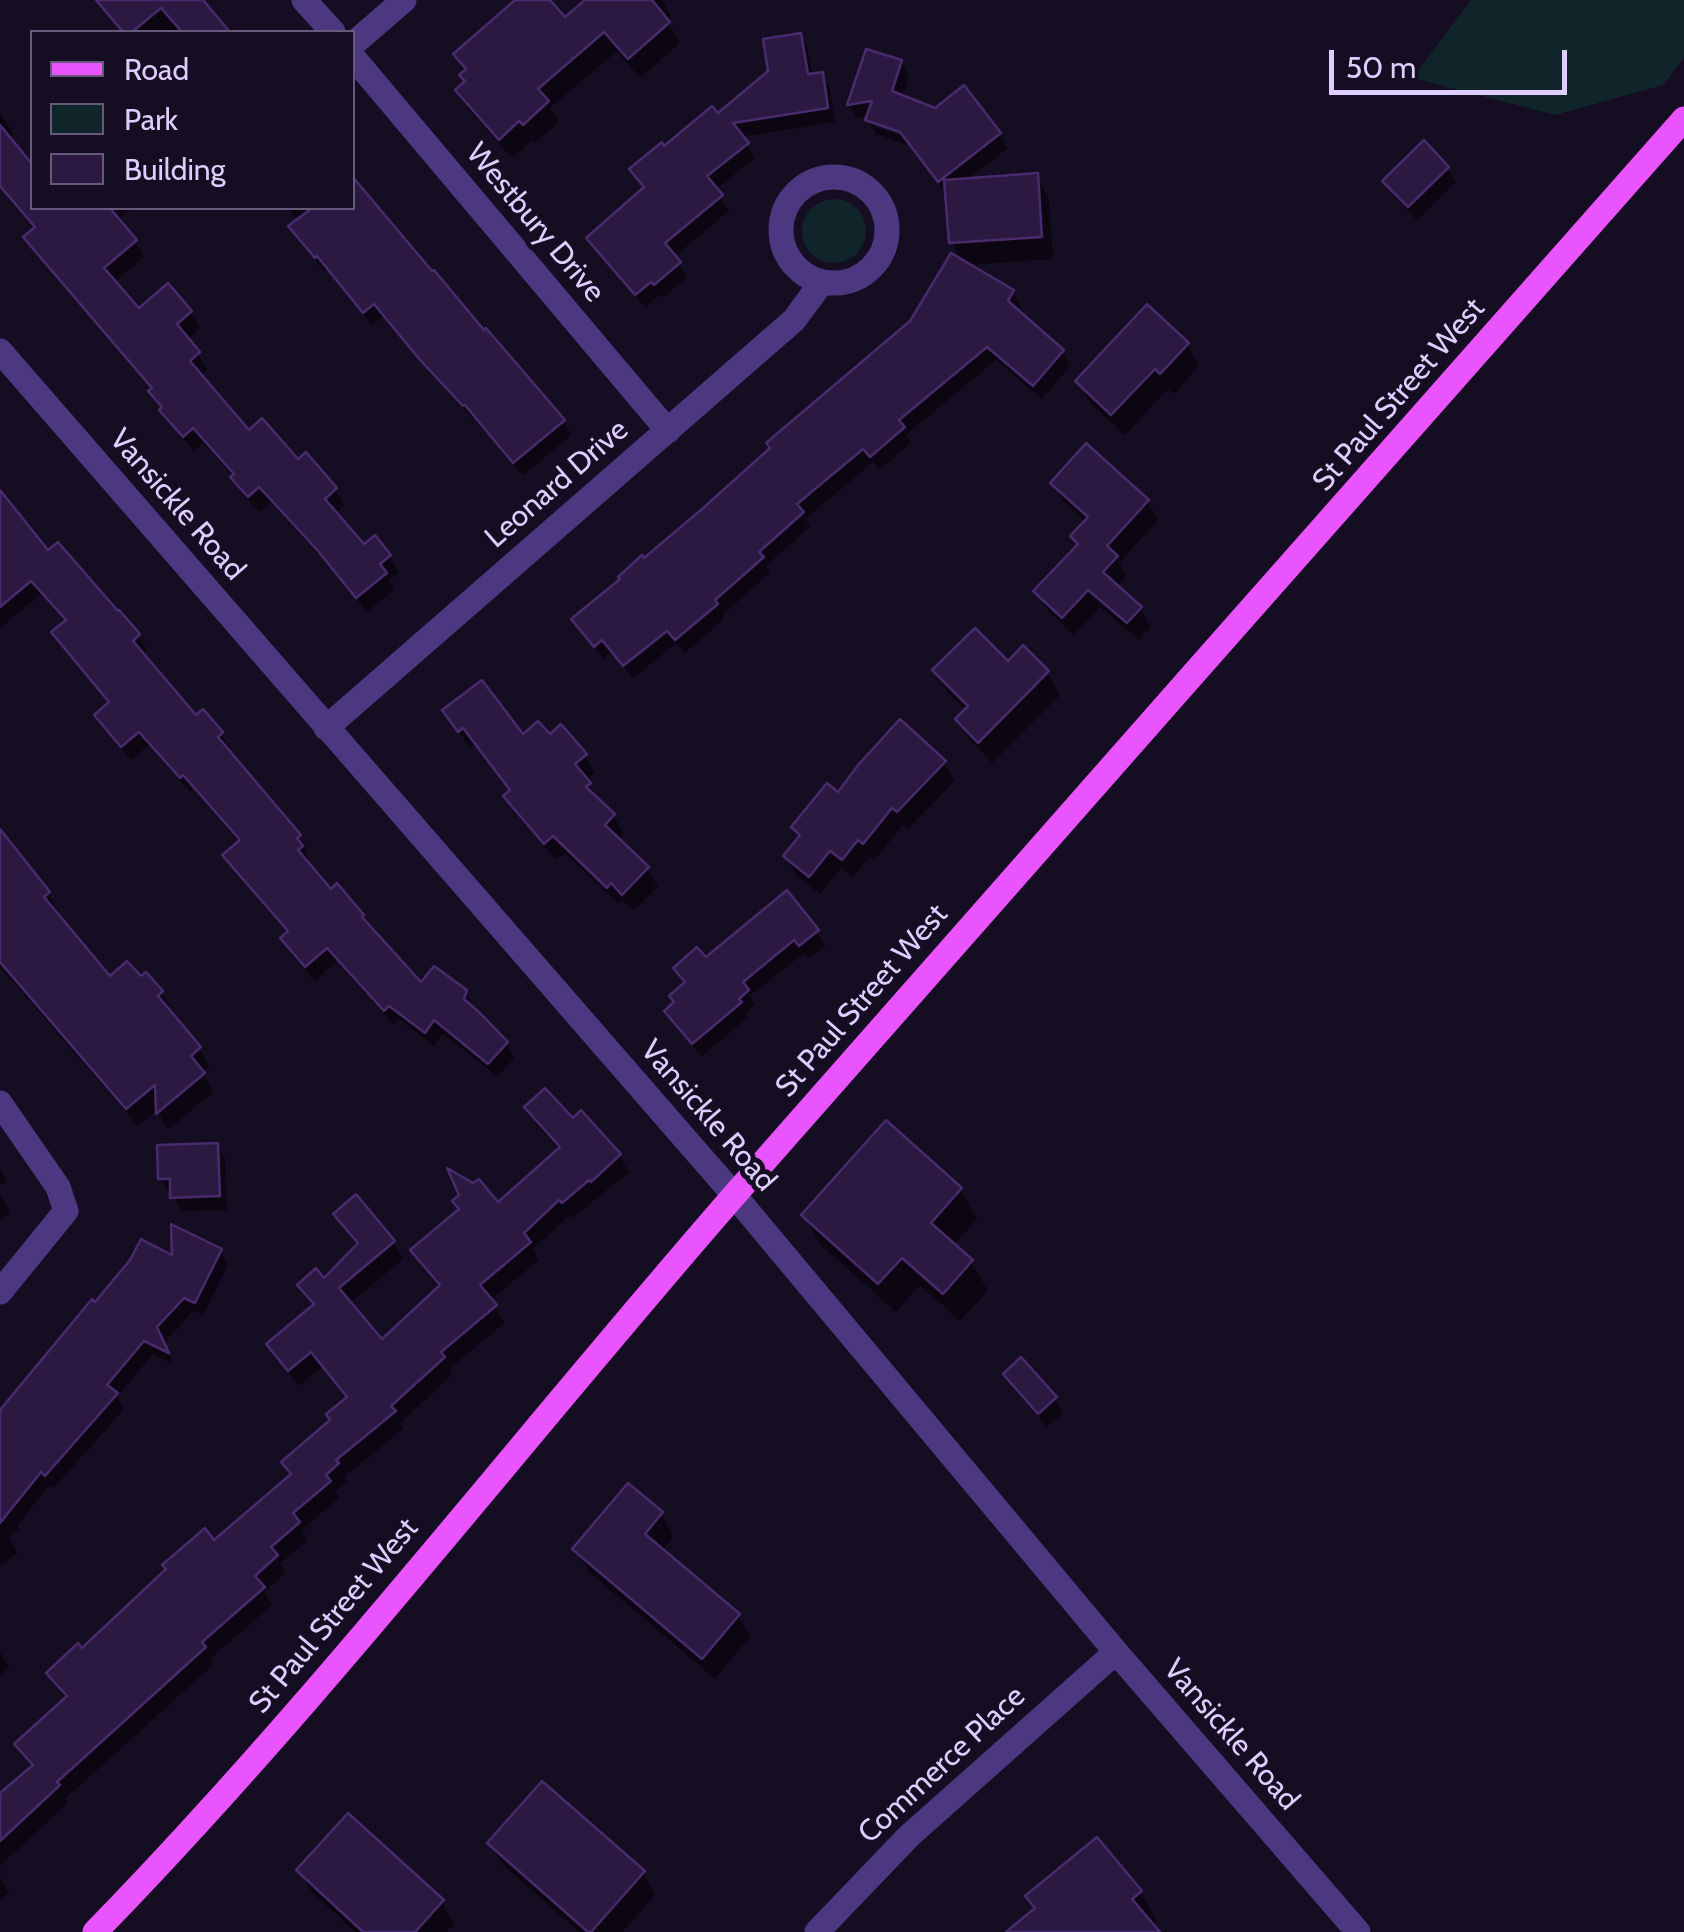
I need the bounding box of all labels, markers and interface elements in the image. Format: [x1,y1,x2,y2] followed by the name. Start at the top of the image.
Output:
[30,30,355,210] legend
[1334,30,1572,92] scale bar
[1346,49,1416,86] text: 50 m
[124,51,189,88] text: Road
[124,101,178,138] text: Park
[458,136,612,310] street label: Westbury Drive
[124,151,226,188] text: Building
[1306,291,1492,499] street label: St Paul Street West
[478,412,636,556] street label: Leonard Drive
[102,422,252,588] street label: Vansickle Road
[769,897,955,1105] street label: St Paul Street West
[633,1033,783,1199] street label: Vansickle Road
[242,1511,426,1721] street label: St Paul Street West
[1156,1652,1306,1818] street label: Vansickle Road
[851,1679,1033,1851] street label: Commerce Place

